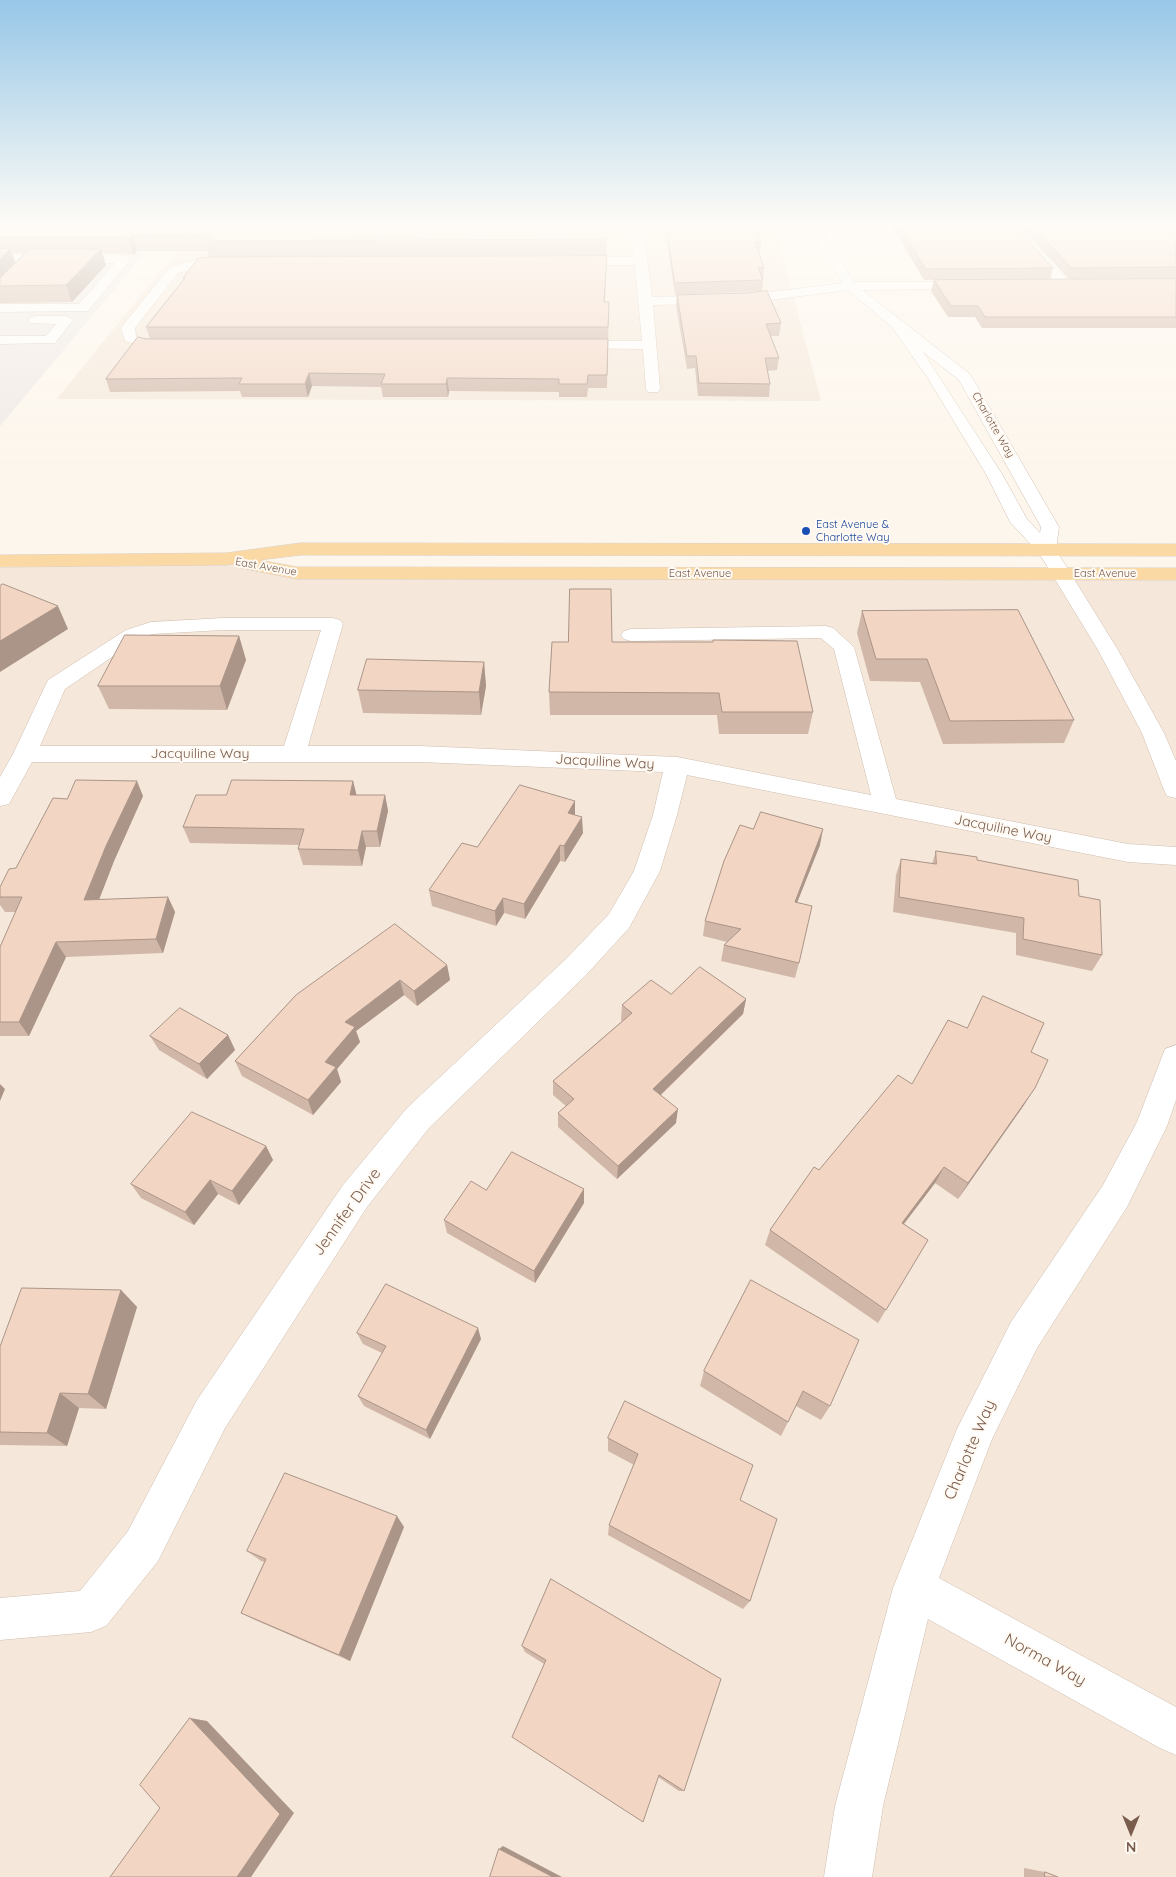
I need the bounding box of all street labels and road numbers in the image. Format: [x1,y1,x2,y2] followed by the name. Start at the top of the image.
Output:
[969,390,1017,460] street label: Charlotte Way
[234,555,298,579] street label: East Avenue
[669,567,731,581] street label: East Avenue
[1074,567,1136,581] street label: East Avenue
[150,746,250,762] street label: Jacquiline Way
[555,751,655,773] street label: Jacquiline Way
[953,811,1053,847] street label: Jacquiline Way
[309,1165,385,1259] street label: Jennifer Drive
[940,1397,1000,1503] street label: Charlotte Way
[1001,1630,1089,1690] street label: Norma Way

